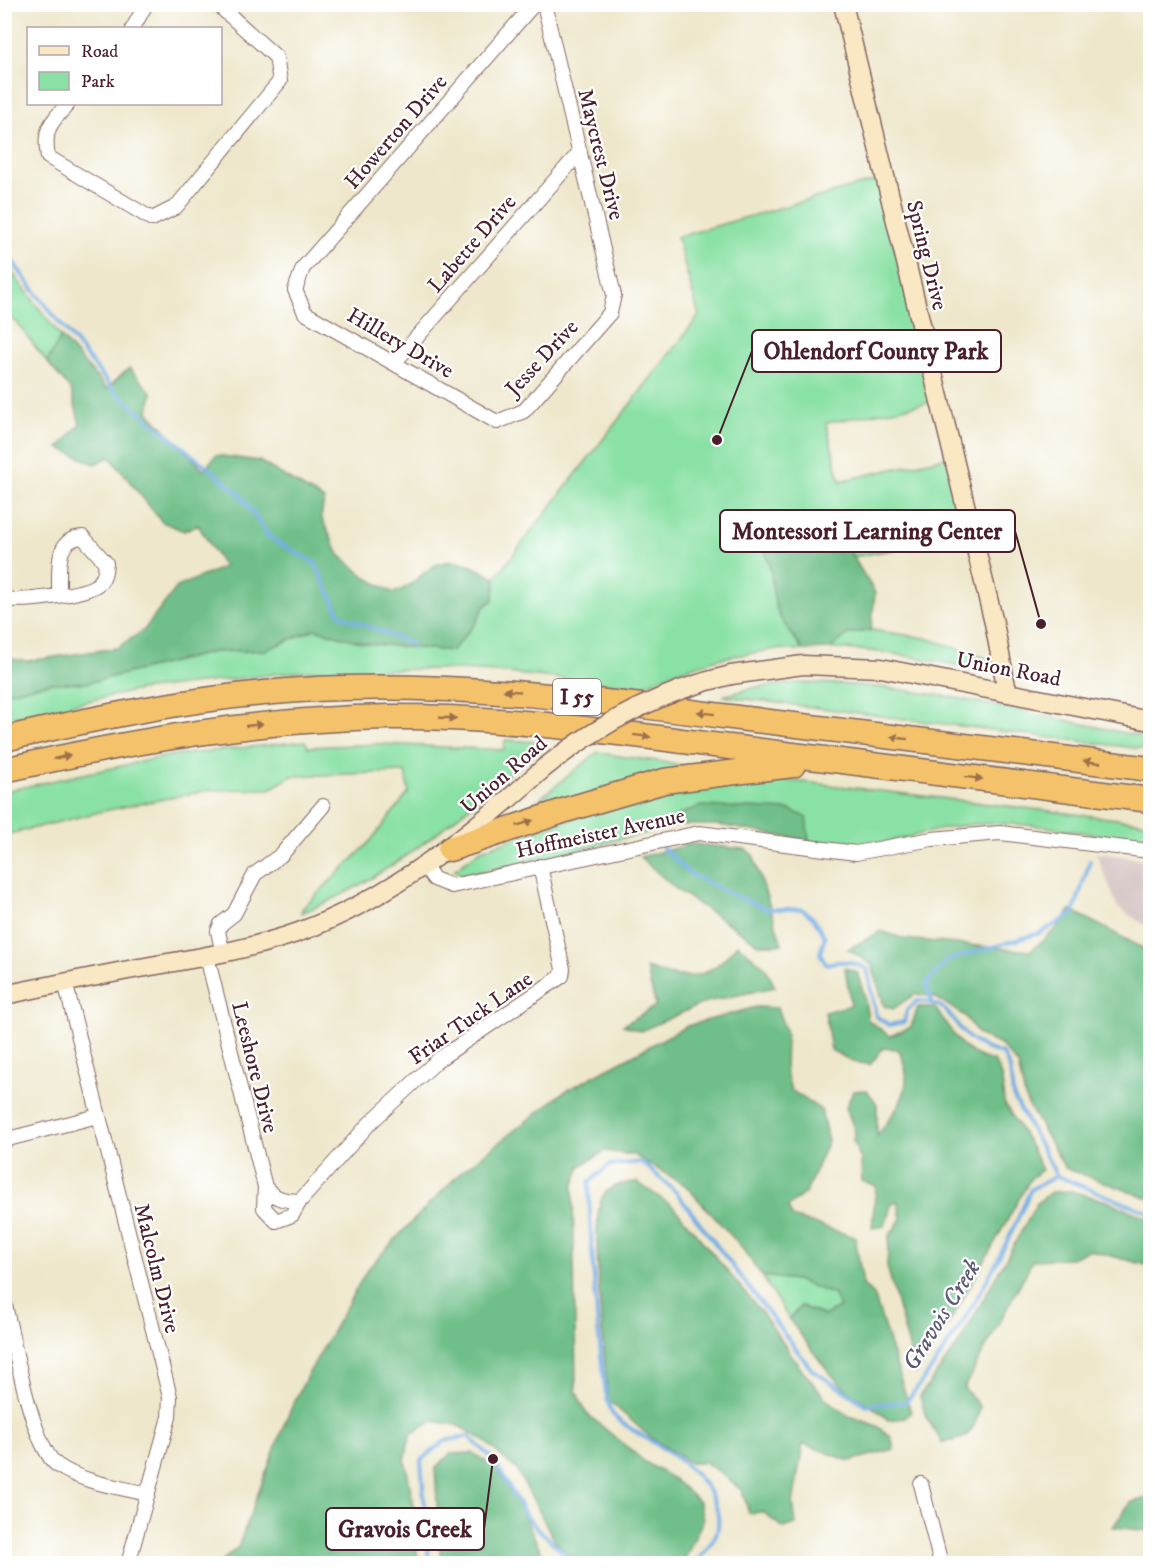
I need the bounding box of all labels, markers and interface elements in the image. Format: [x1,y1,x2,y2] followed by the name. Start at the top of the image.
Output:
[27,27,222,105] legend
[81,41,118,63] text: Road
[339,69,453,195] street label: Howerton Drive
[81,71,115,93] text: Park
[571,86,630,223] street label: Maycrest Drive
[422,189,522,299] street label: Labette Drive
[900,198,953,313] street label: Spring Drive
[342,302,458,385] street label: Hillery Drive
[498,314,584,403] street label: Jesse Drive
[752,330,1001,372] callout: Ohlendorf County Park
[764,337,990,367] text: Ohlendorf County Park
[720,510,1015,552] callout: Montessori Learning Center
[732,517,1003,547] text: Montessori Learning Center
[954,646,1063,693] street label: Union Road
[553,679,601,715] road number: I 55
[502,686,521,696] one-way arrow
[696,709,715,718] one-way arrow
[439,714,458,723] one-way arrow
[244,720,263,730] one-way arrow
[455,730,553,820] street label: Union Road
[633,732,652,741] one-way arrow
[889,733,908,742] one-way arrow
[52,752,71,761] one-way arrow
[1083,757,1102,767] one-way arrow
[964,773,983,783] one-way arrow
[513,802,687,865] street label: Hoffmeister Avenue
[516,817,534,827] one-way arrow
[404,966,538,1071] street label: Friar Tuck Lane
[225,999,284,1136] street label: Leeshore Drive
[127,1201,186,1336] street label: Malcolm Drive
[896,1255,988,1377] water label: Gravois Creek
[326,1508,484,1550] callout: Gravois Creek
[338,1515,473,1545] text: Gravois Creek

